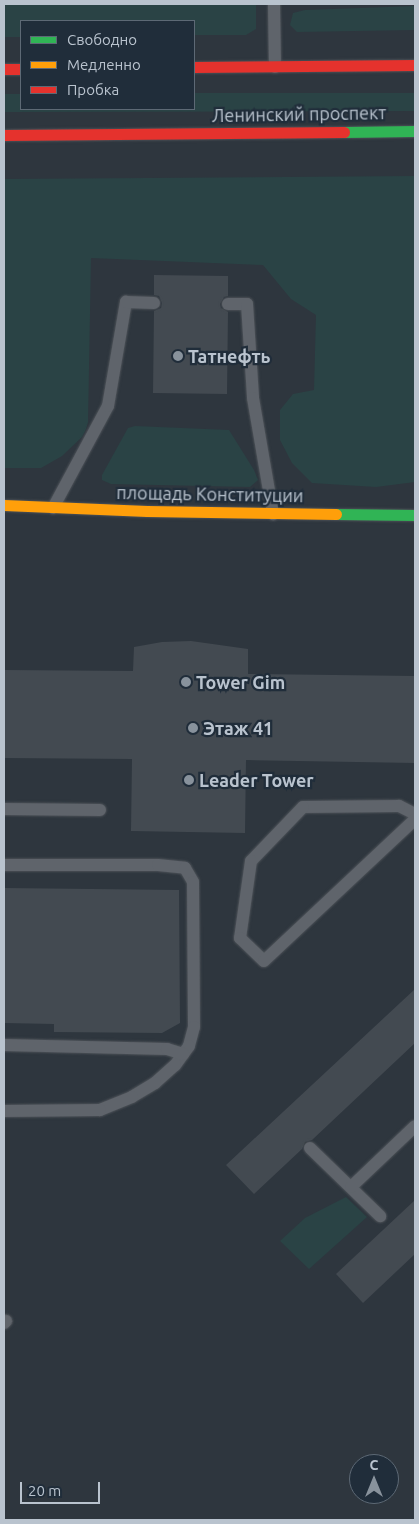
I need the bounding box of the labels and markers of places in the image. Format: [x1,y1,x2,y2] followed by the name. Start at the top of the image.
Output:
[188,345,271,367] place label: Татнефть
[172,350,184,362] marker: Татнефть
[196,671,285,693] place label: Tower Gim
[180,676,192,688] marker: Tower Gim
[203,717,273,739] place label: Этаж 41
[187,722,199,734] marker: Этаж 41
[199,769,314,791] place label: Leader Tower
[183,774,195,786] marker: Leader Tower

